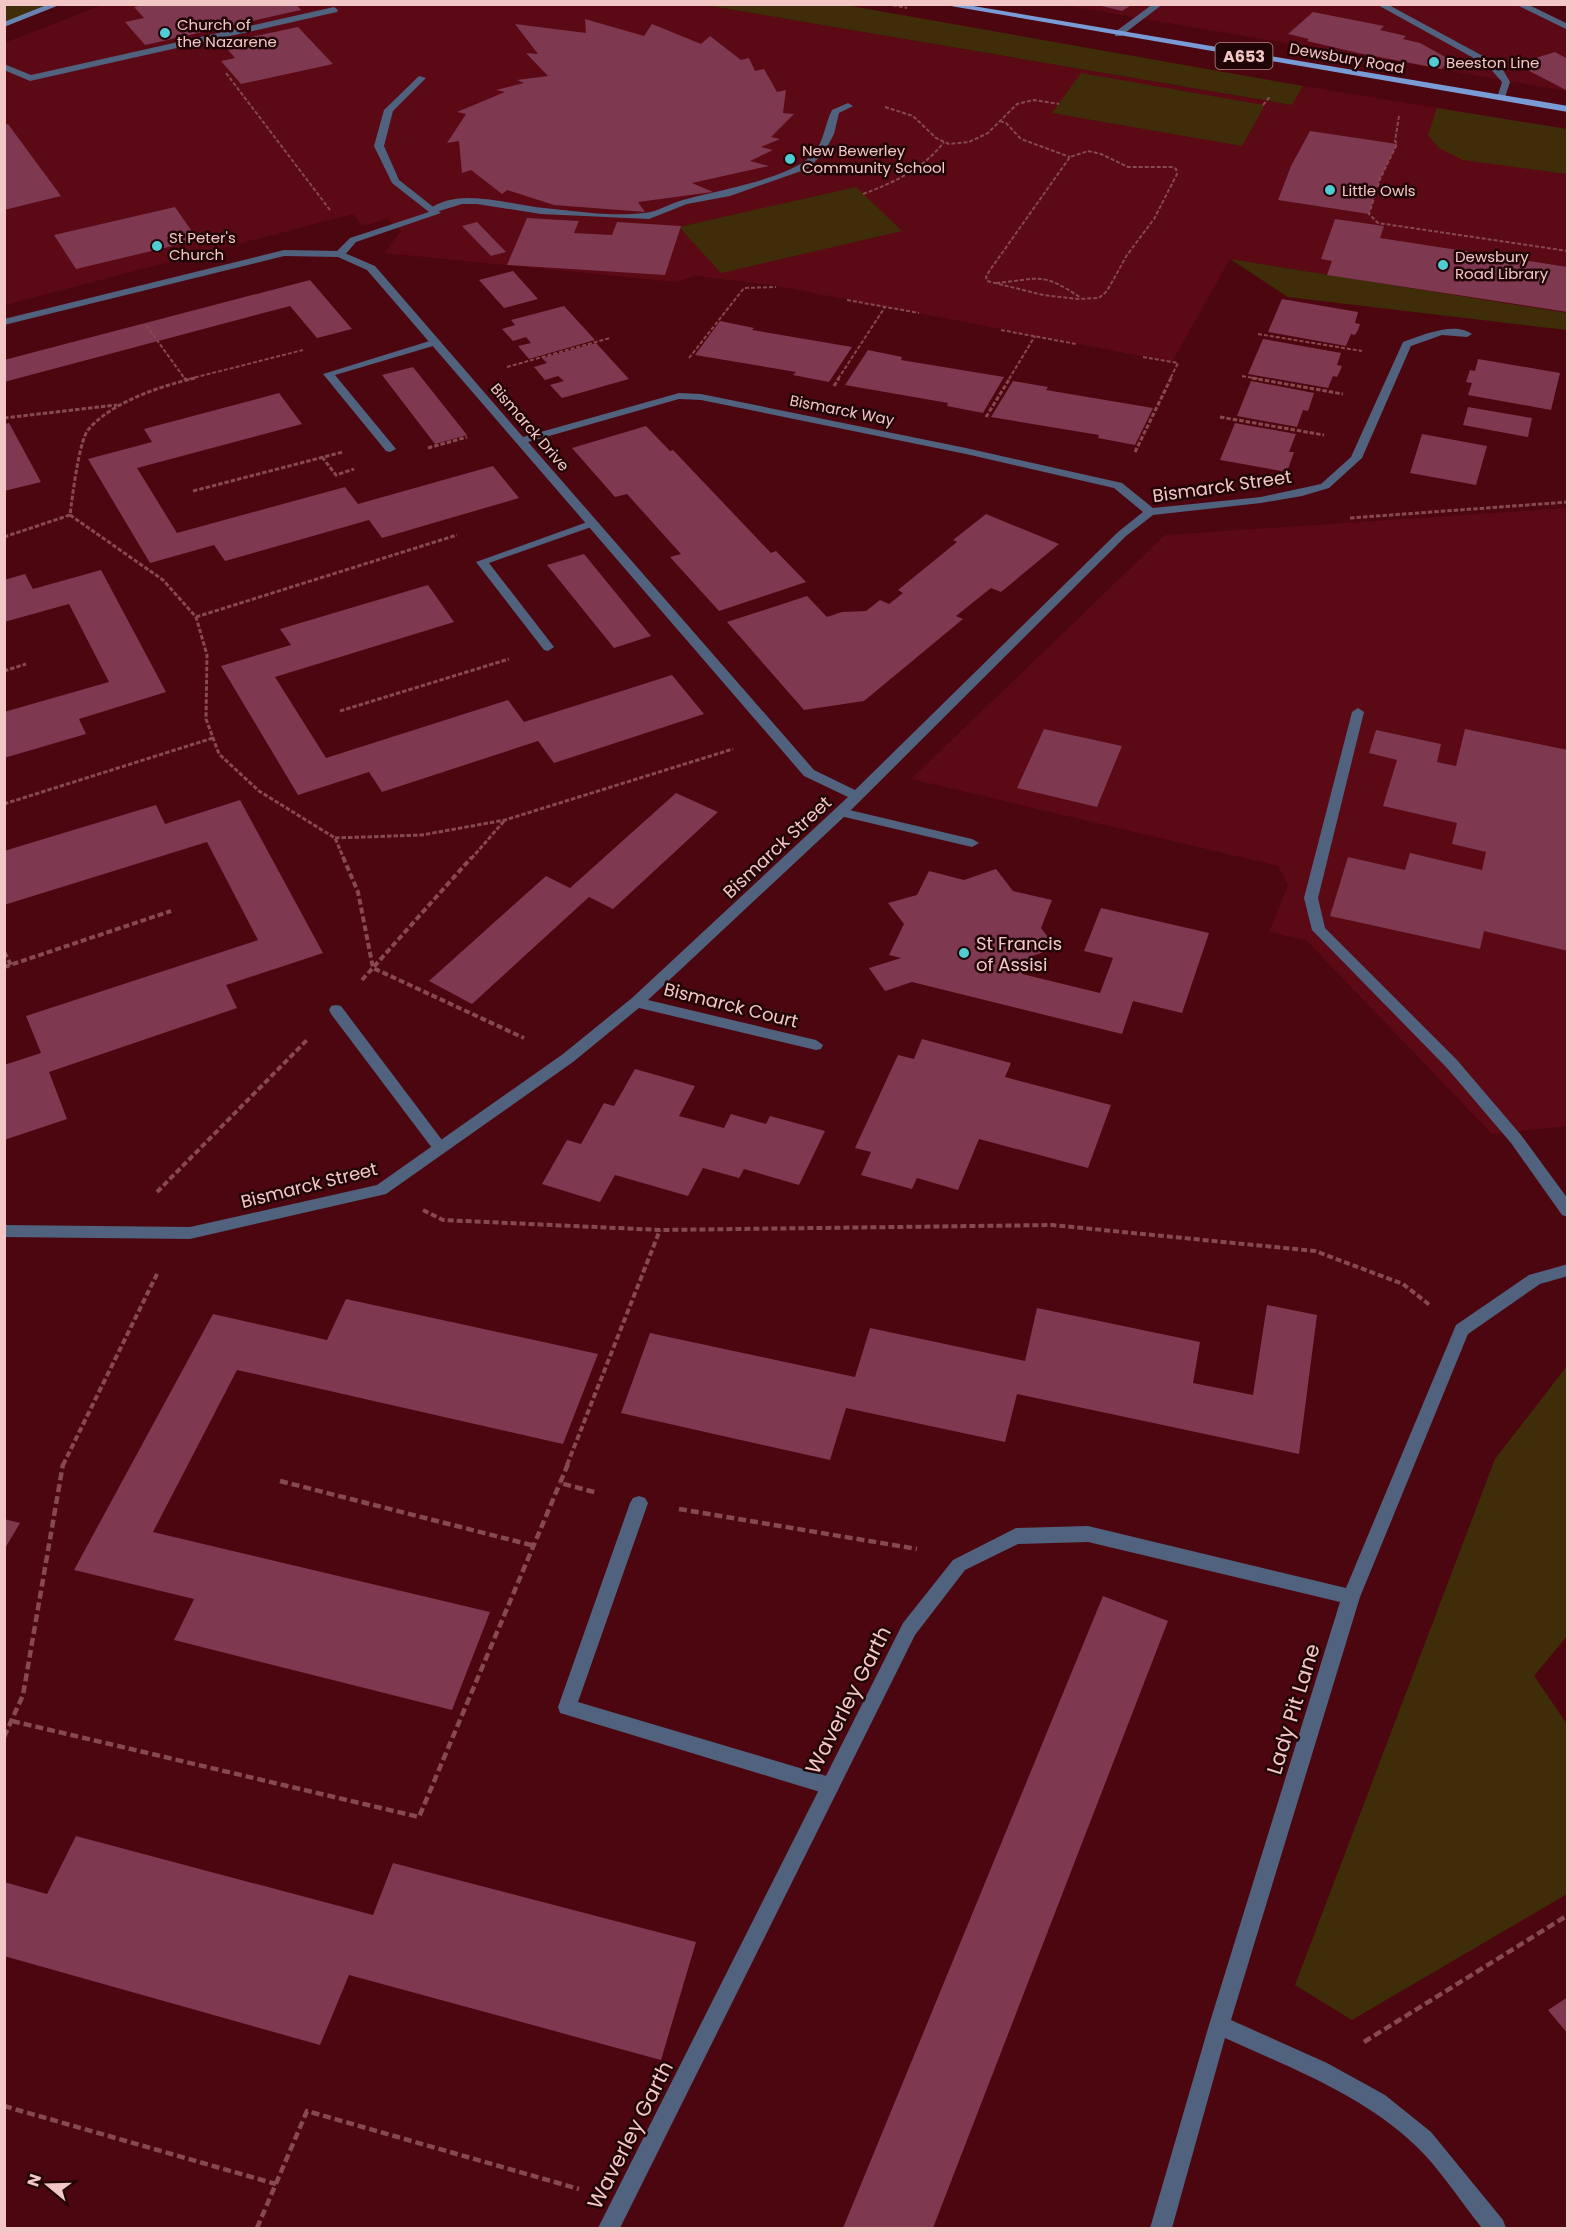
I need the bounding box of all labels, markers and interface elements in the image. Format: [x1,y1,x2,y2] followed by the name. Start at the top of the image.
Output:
[177,14,277,52] place label: Church of the Nazarene
[158,26,172,40] marker: Church of the Nazarene
[1288,38,1406,78] street label: Dewsbury Road
[1216,43,1272,69] road number: A653
[1446,52,1539,73] place label: Beeston Line
[1427,55,1441,69] marker: Beeston Line
[802,140,945,178] place label: New Bewerley Community School
[783,152,797,166] marker: New Bewerley Community School
[1342,180,1416,201] place label: Little Owls
[1323,183,1337,197] marker: Little Owls
[169,227,236,265] place label: St Peter's Church
[150,239,164,253] marker: St Peter's Church
[1455,246,1549,284] place label: Dewsbury Road Library
[1436,258,1450,272] marker: Dewsbury Road Library
[486,378,574,476] street label: Bismarck Drive
[788,390,897,431] street label: Bismarck Way
[1151,464,1293,508] street label: Bismarck Street
[717,790,837,904] street label: Bismarck Street
[976,931,1062,977] place label: St Francis of Assisi
[957,946,971,960] marker: St Francis of Assisi
[661,976,801,1034] street label: Bismarck Court
[238,1156,380,1214] street label: Bismarck Street
[798,1621,898,1779] street label: Waverley Garth
[1259,1640,1327,1778] street label: Lady Pit Lane
[580,2056,680,2214] street label: Waverley Garth
[18,2155,78,2215] north arrow
[21,2171,47,2190] text: N

